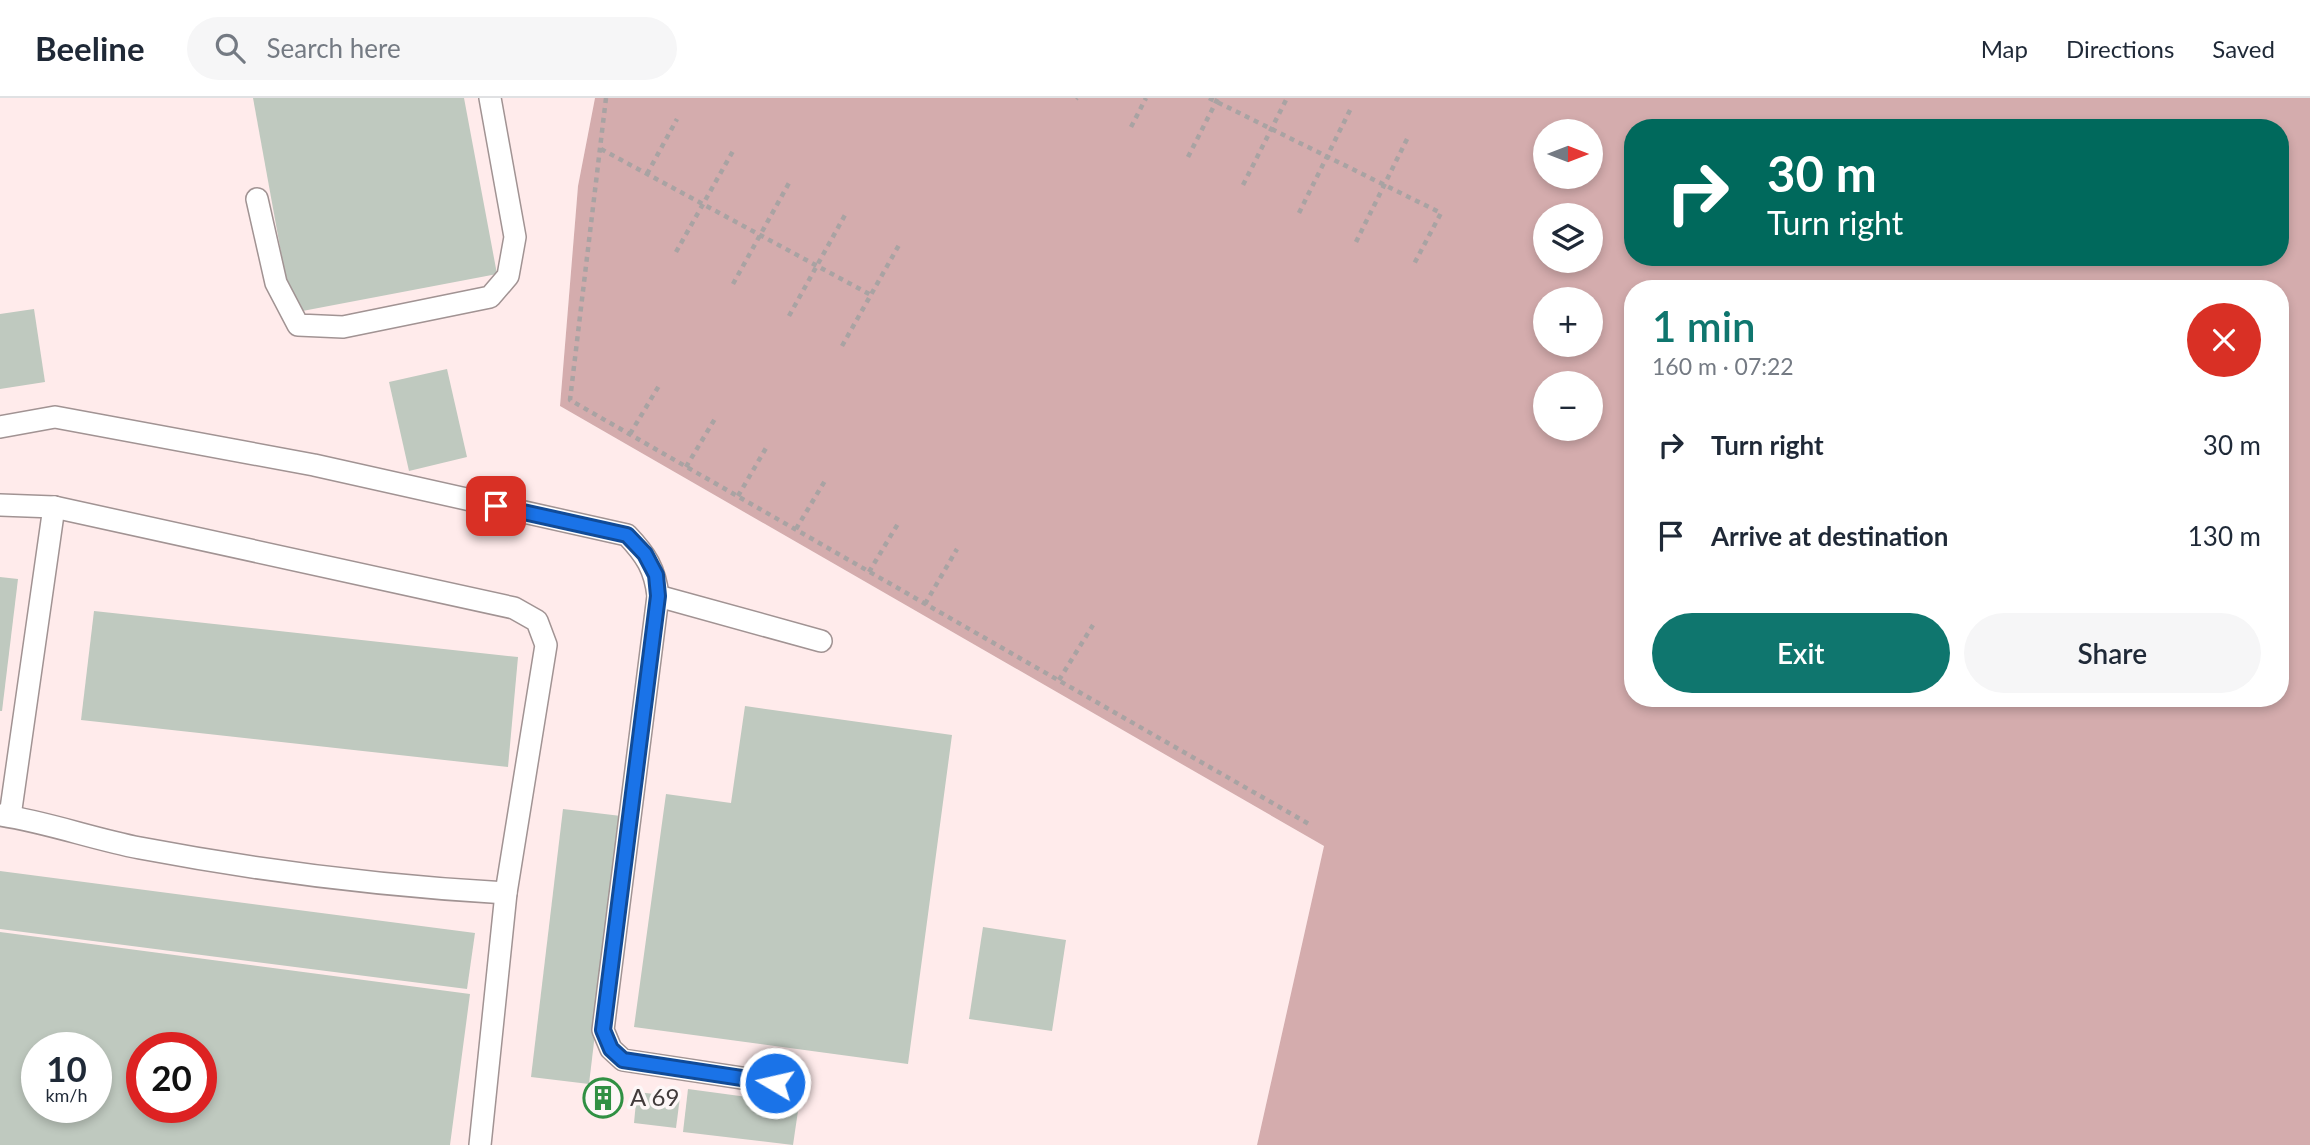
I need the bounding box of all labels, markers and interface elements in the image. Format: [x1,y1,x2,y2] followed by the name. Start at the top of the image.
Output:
[187,17,677,80] search box
[35,28,145,68] text: Beeline
[211,29,249,67] icon: search
[267,32,401,64] text: Search here
[1981,34,2028,63] text: Map
[2066,34,2174,63] text: Directions
[2212,34,2275,63] text: Saved
[1533,119,1603,189] north arrow
[1533,119,1603,441] map controls
[1767,144,1877,202] text: 30 m
[1652,147,1743,238] icon: right
[1533,203,1603,273] button: layers
[1767,203,1903,242] text: Turn right
[1533,287,1603,357] button: +
[1652,301,1756,351] text: 1 min
[2187,303,2261,377] button: close
[1652,352,1794,380] text: 160 m · 07:22
[1533,371,1603,441] button: −
[1652,426,1690,464] icon: right
[1711,429,1824,461] text: Turn right
[2203,429,2261,461] text: 30 m
[466,476,526,536] pin
[477,487,515,525] icon: arrive
[1652,517,1690,555] icon: arrive
[1711,520,1948,552] text: Arrive at destination
[2188,520,2261,552] text: 130 m
[1652,613,1950,693] button: Exit
[1964,613,2261,693] button: Share
[126,1032,217,1123] speed limit sign: 20
[738,1046,812,1120] position arrow
[46,1047,87,1089] text: 10
[582,1077,624,1119] building icon: A 69
[630,1082,679,1111] place label: A 69
[45,1084,88,1106] text: km/h

